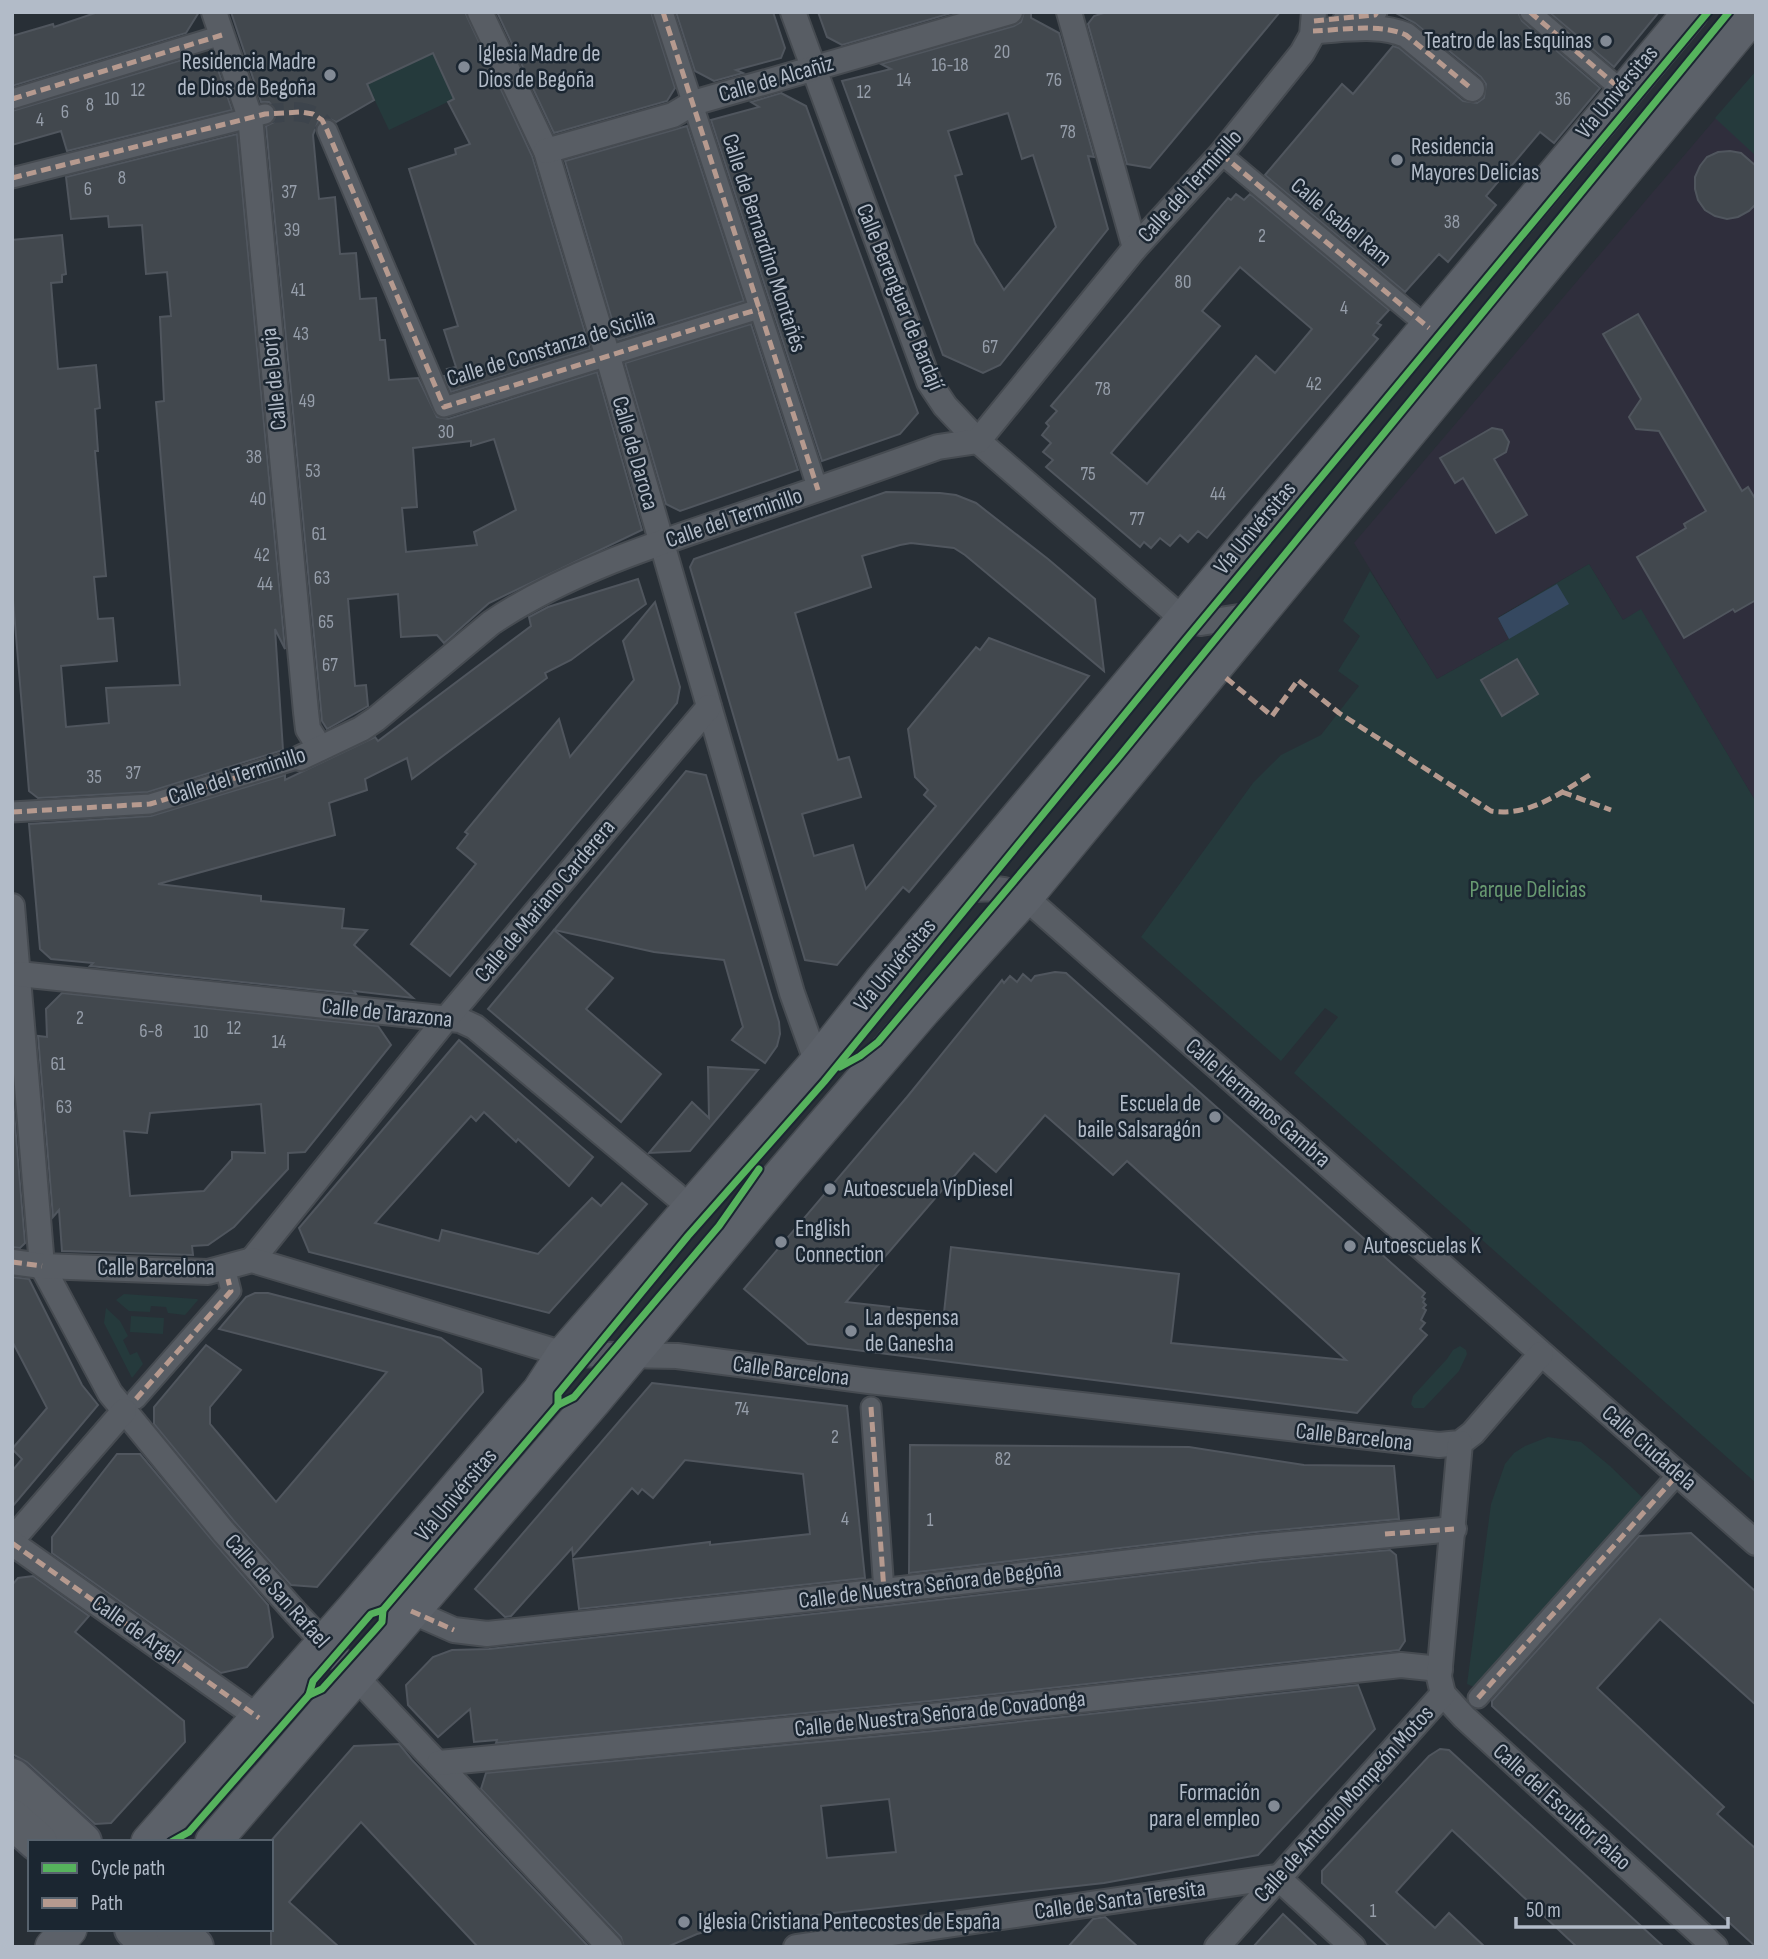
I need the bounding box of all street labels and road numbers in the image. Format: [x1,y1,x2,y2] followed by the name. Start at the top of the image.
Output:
[1570,40,1664,144] street label: Vía Univérsitas
[715,49,837,109] street label: Calle de Alcañiz
[1132,124,1248,248] street label: Calle del Terminillo
[715,130,813,356] street label: Calle de Bernardino Montañés
[1285,172,1397,272] street label: Calle Isabel Ram
[850,200,951,395] street label: Calle Berenguer de Bardají
[443,303,659,393] street label: Calle de Constanza de Sicilia
[255,326,293,432] street label: Calle de Borja
[605,393,665,513] street label: Calle de Daroca
[1208,476,1302,580] street label: Vía Univérsitas
[662,482,806,554] street label: Calle del Terminillo
[165,741,309,811] street label: Calle del Terminillo
[469,814,621,988] street label: Calle de Mariano Carderera
[848,913,942,1017] street label: Vía Univérsitas
[320,992,454,1034] street label: Calle de Tarazona
[1180,1032,1336,1174] street label: Calle Hermanos Gambra
[97,1254,215,1282] street label: Calle Barcelona
[731,1350,851,1392] street label: Calle Barcelona
[1596,1399,1702,1497] street label: Calle Ciudadela
[1294,1417,1414,1457] street label: Calle Barcelona
[409,1443,503,1547] street label: Vía Univérsitas
[219,1528,335,1654] street label: Calle de San Rafael
[797,1555,1063,1615] street label: Calle de Nuestra Señora de Begoña
[86,1589,186,1671] street label: Calle de Argel
[793,1685,1087,1743] street label: Calle de Nuestra Señora de Covadonga
[1248,1700,1440,1908] street label: Calle de Antonio Mompeón Motos
[1487,1738,1637,1876] street label: Calle del Escultor Palao
[1033,1874,1207,1926] street label: Calle de Santa Teresita

